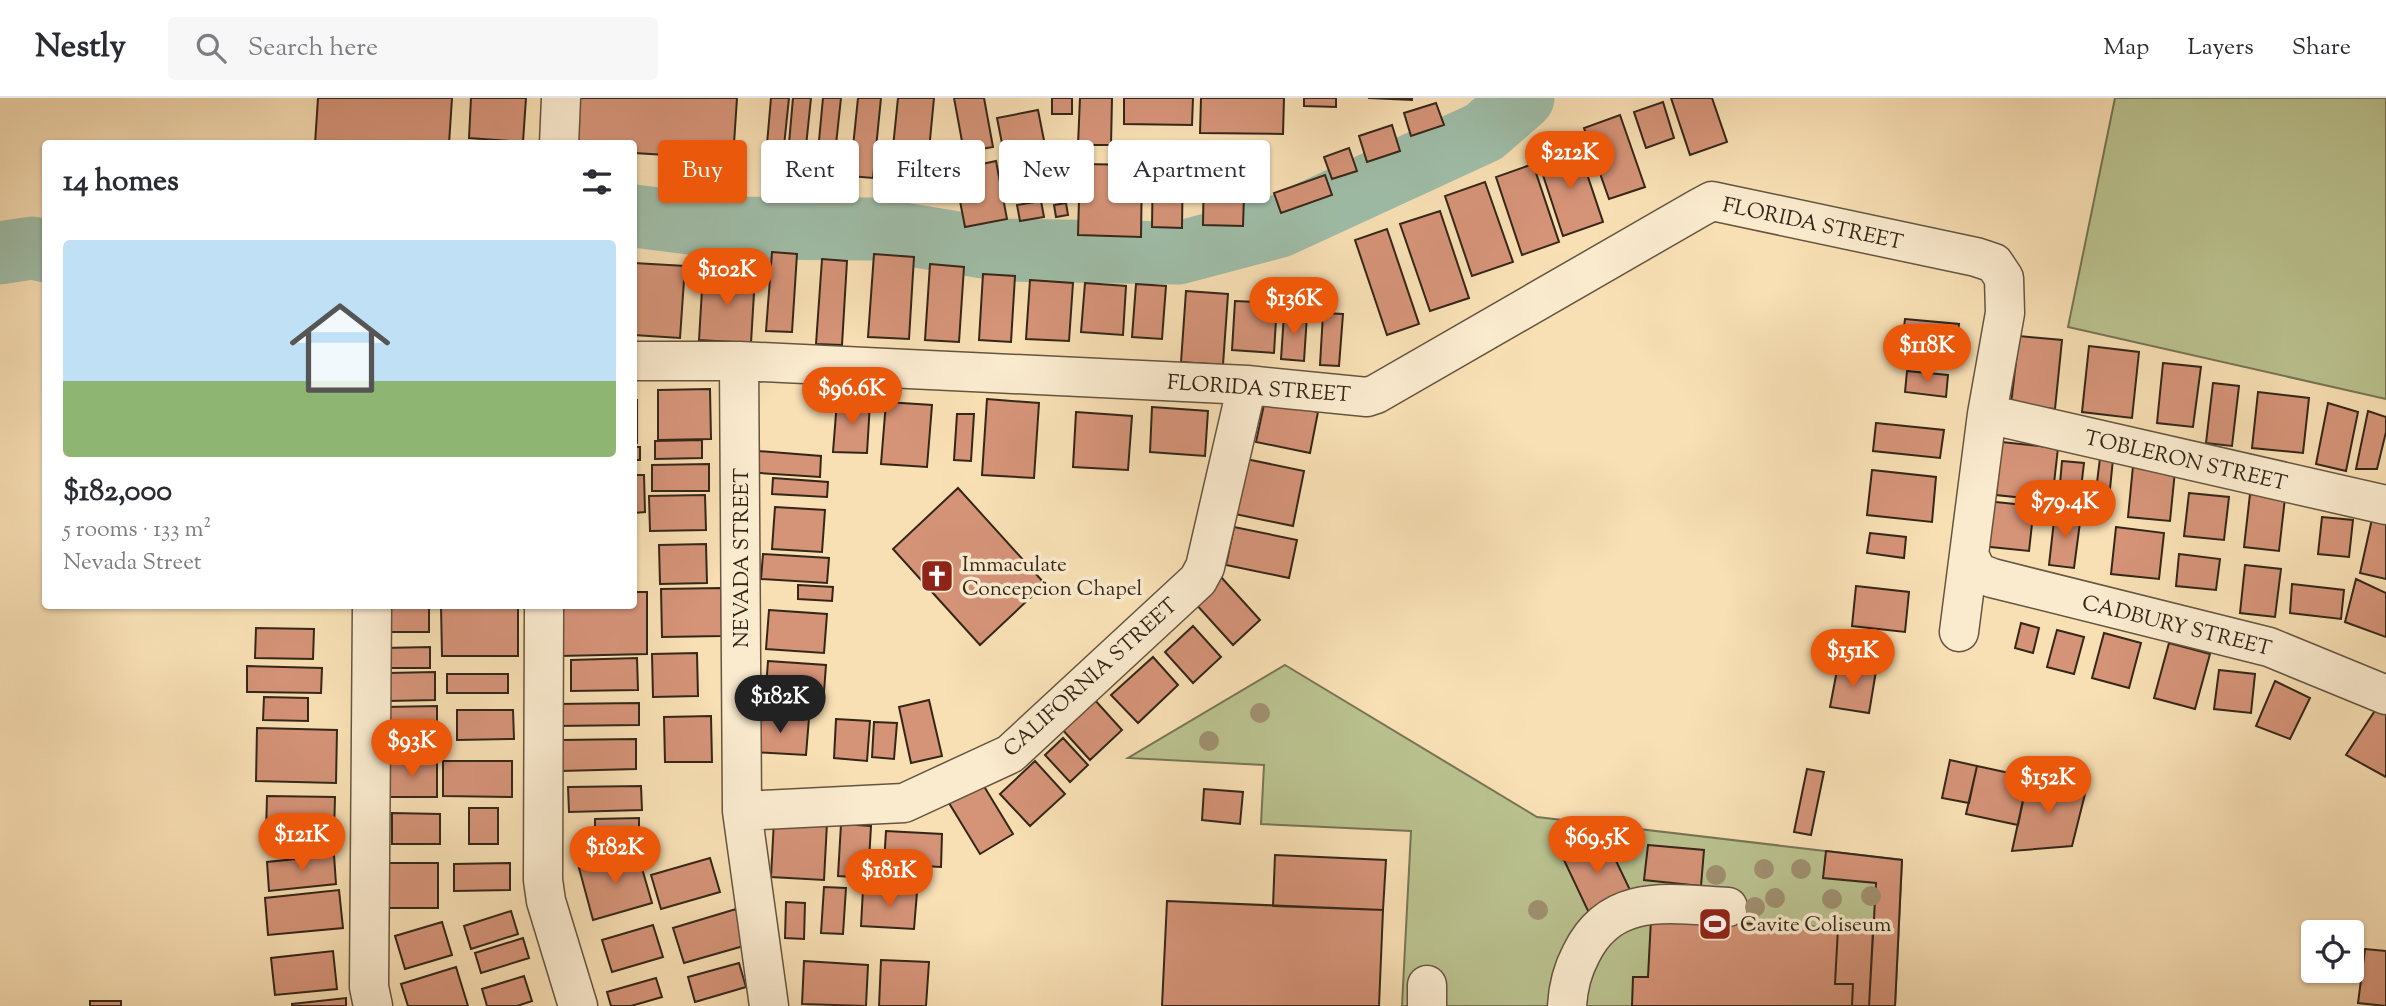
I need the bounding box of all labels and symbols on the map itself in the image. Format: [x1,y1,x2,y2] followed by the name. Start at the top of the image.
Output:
[1521,132,1619,191] pin: $212K
[1720,191,1906,259] street label: FLORIDA STREET
[678,248,776,308] pin: $102K
[1245,278,1343,337] pin: $136K
[1878,324,1976,384] pin: $118K
[795,368,909,427] pin: $96.6K
[1166,369,1352,411] street label: FLORIDA STREET
[2081,424,2290,500] street label: TOBLERON STREET
[728,468,758,648] street label: NEVADA STREET
[2008,480,2122,540] pin: $79.4K
[962,551,1143,605] place label: Immaculate Concepcion Chapel
[918,557,956,595] church icon: Immaculate Concepcion Chapel
[2079,589,2275,665] street label: CADBURY STREET
[998,592,1185,765] street label: CALIFORNIA STREET
[1804,630,1902,689] pin: $151K
[731,676,829,735] pin: $182K
[371,720,453,779] pin: $93K
[1999,756,2097,816] pin: $152K
[253,814,351,873] pin: $121K
[1540,816,1654,876] pin: $69.5K
[566,826,664,886] pin: $182K
[840,850,938,909] pin: $181K
[1696,905,1734,943] sports icon: Cavite Coliseum
[1740,911,1891,941] place label: Cavite Coliseum

